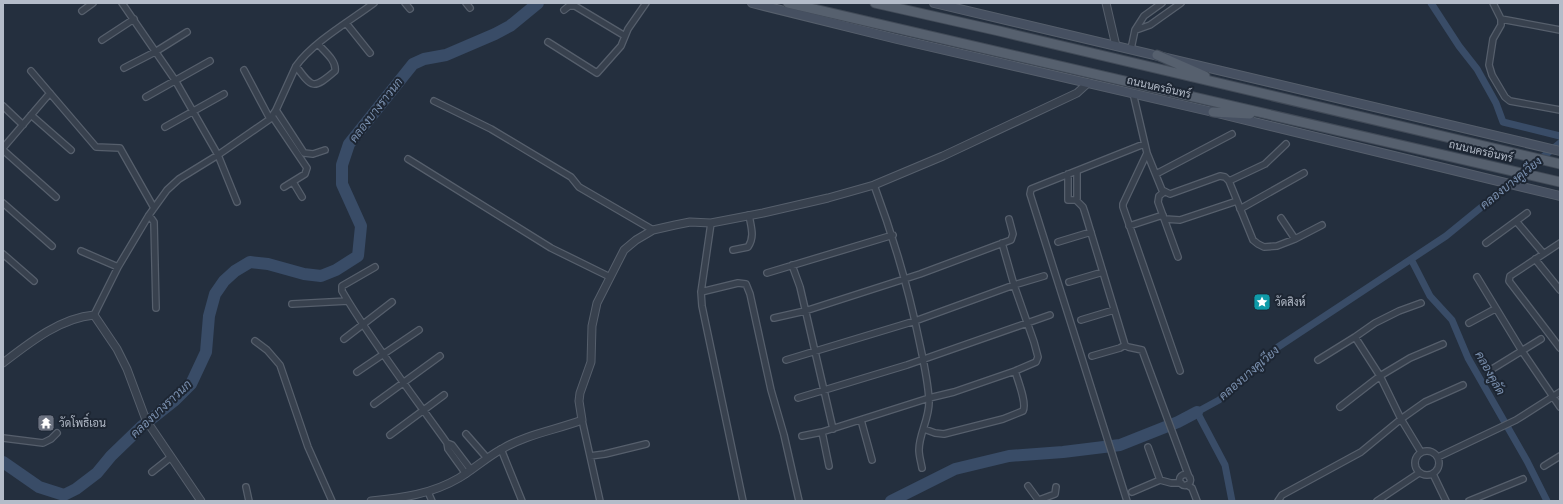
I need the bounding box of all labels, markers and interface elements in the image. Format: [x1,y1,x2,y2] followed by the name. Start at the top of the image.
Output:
[1126,72,1193,100] street label: ถนนนครอินทร์
[346,75,406,145] water label: คลองบางราวนก
[1448,136,1515,164] street label: ถนนนครอินทร์
[1477,153,1546,213] water label: คลองบางคูเวียง
[1252,292,1272,312] place icon: วัดสิงห์
[1275,294,1306,308] place label: วัดสิงห์
[1215,342,1283,404] water label: คลองบางคูเวียง
[1471,349,1508,398] water label: คลองคูลัด
[128,377,194,441] water label: คลองบางราวนก
[59,412,106,429] place label: วัดโพธิ์เอน
[36,413,56,433] temple icon: วัดโพธิ์เอน

